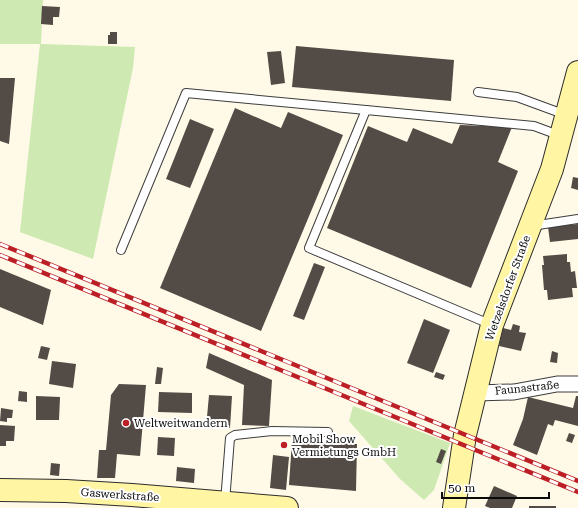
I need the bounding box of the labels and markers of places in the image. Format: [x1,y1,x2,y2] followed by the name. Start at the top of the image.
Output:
[134,417,228,430] place label: Weltweitwandern
[121,418,131,428] marker: Weltweitwandern
[292,433,396,459] place label: Mobil Show Vermietungs GmbH
[279,440,289,450] marker: Mobil Show Vermietungs GmbH

